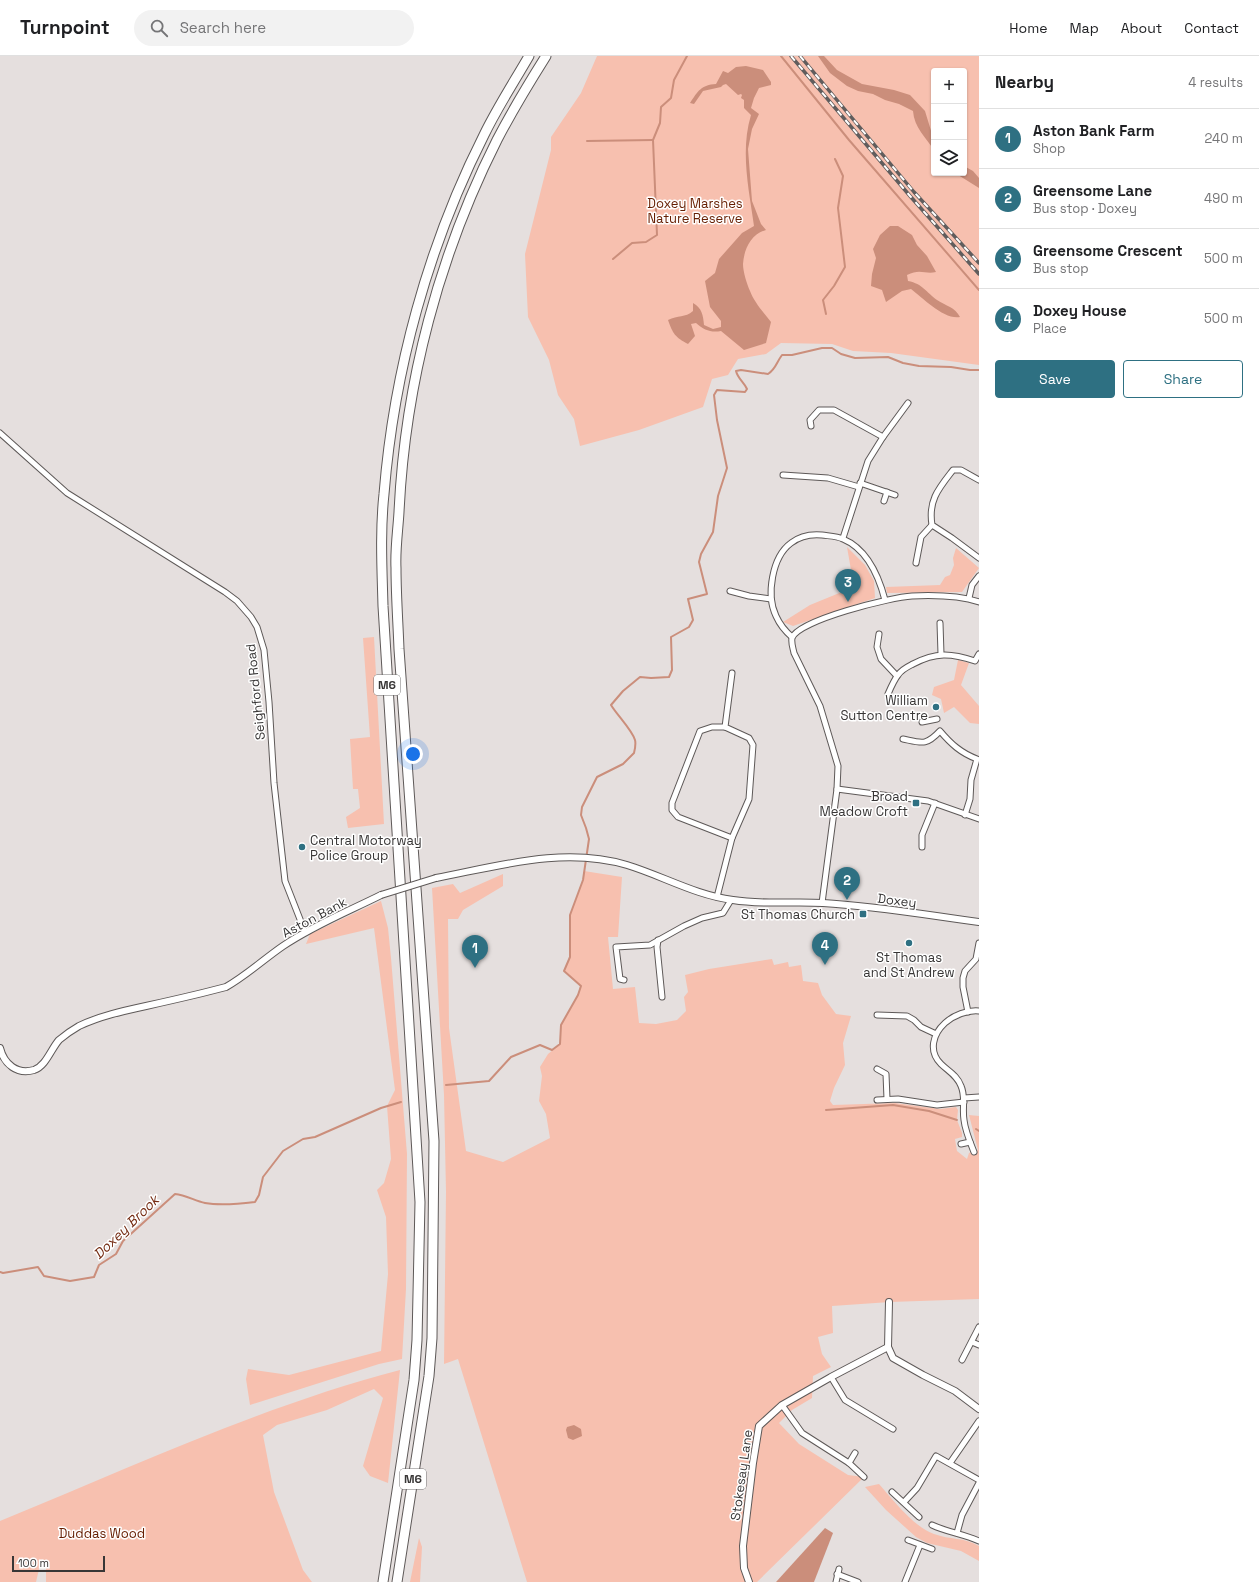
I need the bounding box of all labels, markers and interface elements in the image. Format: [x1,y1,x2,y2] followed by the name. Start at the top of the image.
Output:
[134,10,414,46] search box
[20,15,110,40] text: Turnpoint
[148,17,170,39] icon: search
[180,18,266,37] text: Search here
[1009,19,1047,37] text: Home
[1069,19,1099,37] text: Map
[1121,19,1162,37] text: About
[1184,19,1239,37] text: Contact
[931,68,967,176] map controls
[931,68,967,104] button: +
[995,71,1054,93] text: Nearby
[1188,74,1243,91] text: 4 results
[931,104,967,140] button: −
[1033,121,1154,140] text: Aston Bank Farm
[1005,130,1011,147] text: 1
[1205,130,1243,147] text: 240 m
[931,140,967,176] button: layers
[1033,140,1065,157] text: Shop
[1033,181,1152,200] text: Greensome Lane
[1004,190,1012,207] text: 2
[1204,190,1243,207] text: 490 m
[647,195,743,227] park label: Doxey Marshes Nature Reserve
[1033,200,1137,217] text: Bus stop · Doxey
[1033,241,1183,260] text: Greensome Crescent
[1004,250,1012,267] text: 3
[1204,250,1243,267] text: 500 m
[1033,260,1089,277] text: Bus stop
[1033,301,1127,320] text: Doxey House
[1004,310,1012,327] text: 4
[1204,310,1243,327] text: 500 m
[1033,320,1067,337] text: Place
[995,360,1115,398] button: Save
[1123,360,1243,398] button: Share
[835,569,861,602] pin: 3
[242,643,269,741] street label: Seighford Road
[374,675,400,695] road number: M6
[840,692,928,724] place label: William Sutton Centre
[931,702,941,712] marker: William Sutton Centre
[403,744,423,764] your location
[819,788,908,820] place label: Broad Meadow Croft
[911,798,921,808] marker: Broad Meadow Croft
[310,832,422,864] place label: Central Motorway Police Group
[297,842,307,852] marker: Central Motorway Police Group
[834,867,860,900] pin: 2
[876,890,917,911] street label: Doxey
[279,893,350,942] street label: Aston Bank
[741,906,855,923] place label: St Thomas Church
[858,909,868,919] marker: St Thomas Church
[812,932,838,965] pin: 4
[462,935,488,968] pin: 1
[904,938,914,948] marker: St Thomas and St Andrew
[863,949,955,981] place label: St Thomas and St Andrew
[89,1190,164,1263] water label: Doxey Brook
[727,1428,756,1522] street label: Stokesay Lane
[400,1469,426,1489] road number: M6
[59,1525,145,1542] park label: Duddas Wood
[12,1554,105,1573] scale bar
[18,1556,49,1570] text: 100 m

